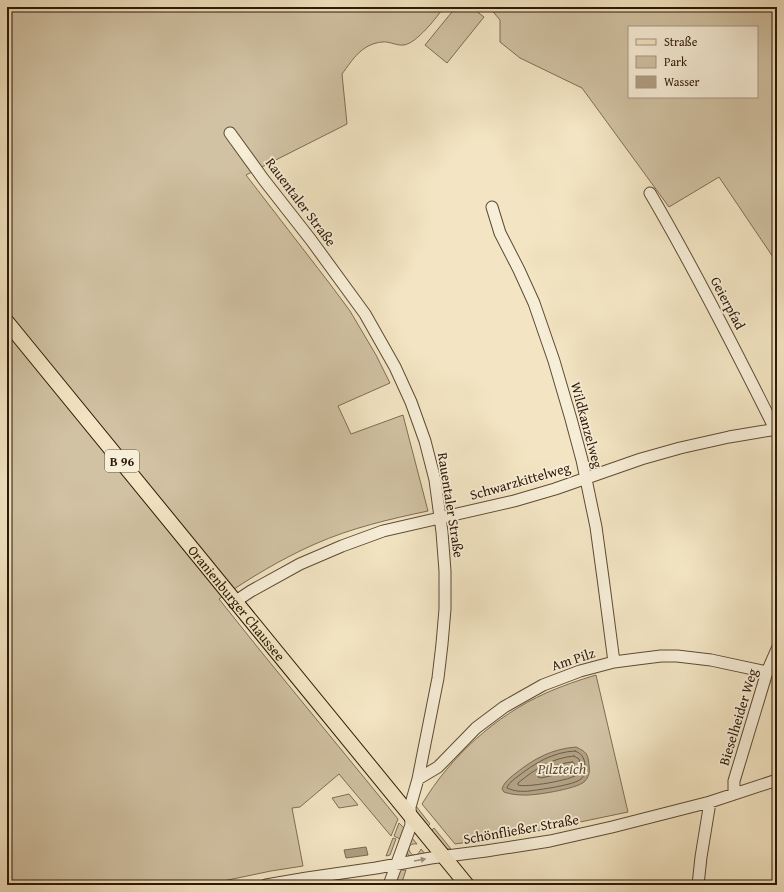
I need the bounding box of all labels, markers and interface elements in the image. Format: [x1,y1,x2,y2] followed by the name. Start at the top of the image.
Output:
[628,26,758,98] legend
[664,33,698,50] text: Straße
[664,53,688,70] text: Park
[664,73,700,90] text: Wasser
[261,153,341,251] street label: Rauentaler Straße
[706,273,751,333] street label: Geierpfad
[566,380,608,470] street label: Wildkanzelweg
[105,450,139,472] road number: B 96
[433,451,469,560] street label: Rauentaler Straße
[467,457,573,505] street label: Schwarzkittelweg
[183,541,290,666] street label: Oranienburger Chaussee
[549,643,597,675] street label: Am Pilz
[714,666,762,768] street label: Bieselheider Weg
[537,758,587,779] water label: Pilzteich
[462,809,581,849] street label: Schönfließer Straße
[414,857,426,863] one-way arrow

